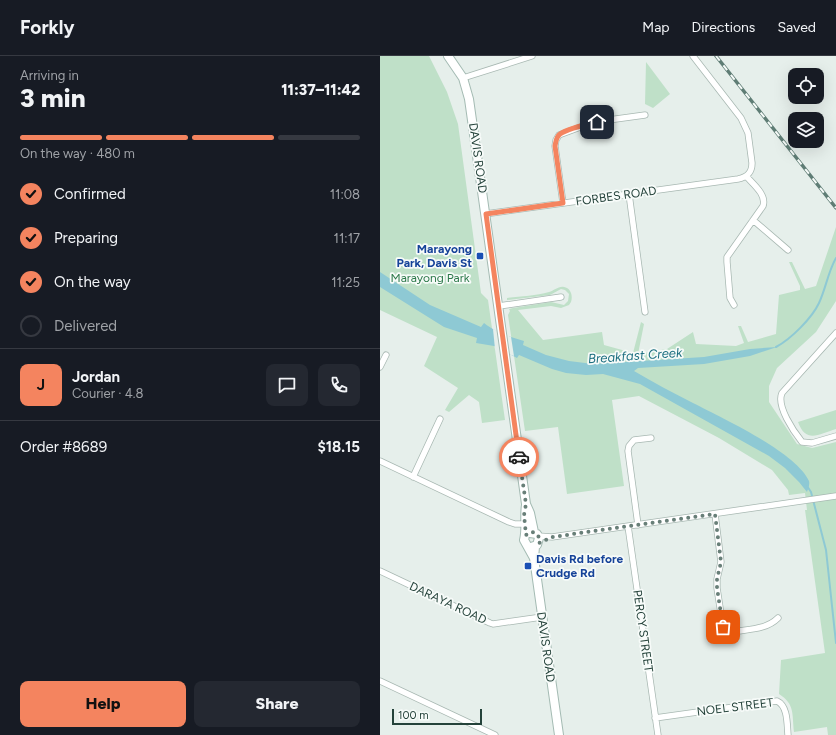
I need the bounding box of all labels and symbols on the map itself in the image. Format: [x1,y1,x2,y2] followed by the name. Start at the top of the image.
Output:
[580,105,614,139] pin
[466,122,490,194] street label: DAVIS ROAD
[575,183,657,209] street label: FORBES ROAD
[397,242,472,270] place label: Marayong Park, Davis St
[475,251,485,261] marker: Marayong Park, Davis St
[390,271,470,285] park label: Marayong Park
[587,345,683,366] water label: Breakfast Creek
[499,437,539,477] courier
[536,552,624,580] place label: Davis Rd before Crudge Rd
[523,561,533,571] marker: Davis Rd before Crudge Rd
[407,579,489,627] street label: DARAYA ROAD
[630,589,656,673] street label: PERCY STREET
[706,610,740,644] pin
[534,611,558,683] street label: DAVIS ROAD
[696,695,775,719] street label: NOEL STREET
[392,707,482,726] scale bar

